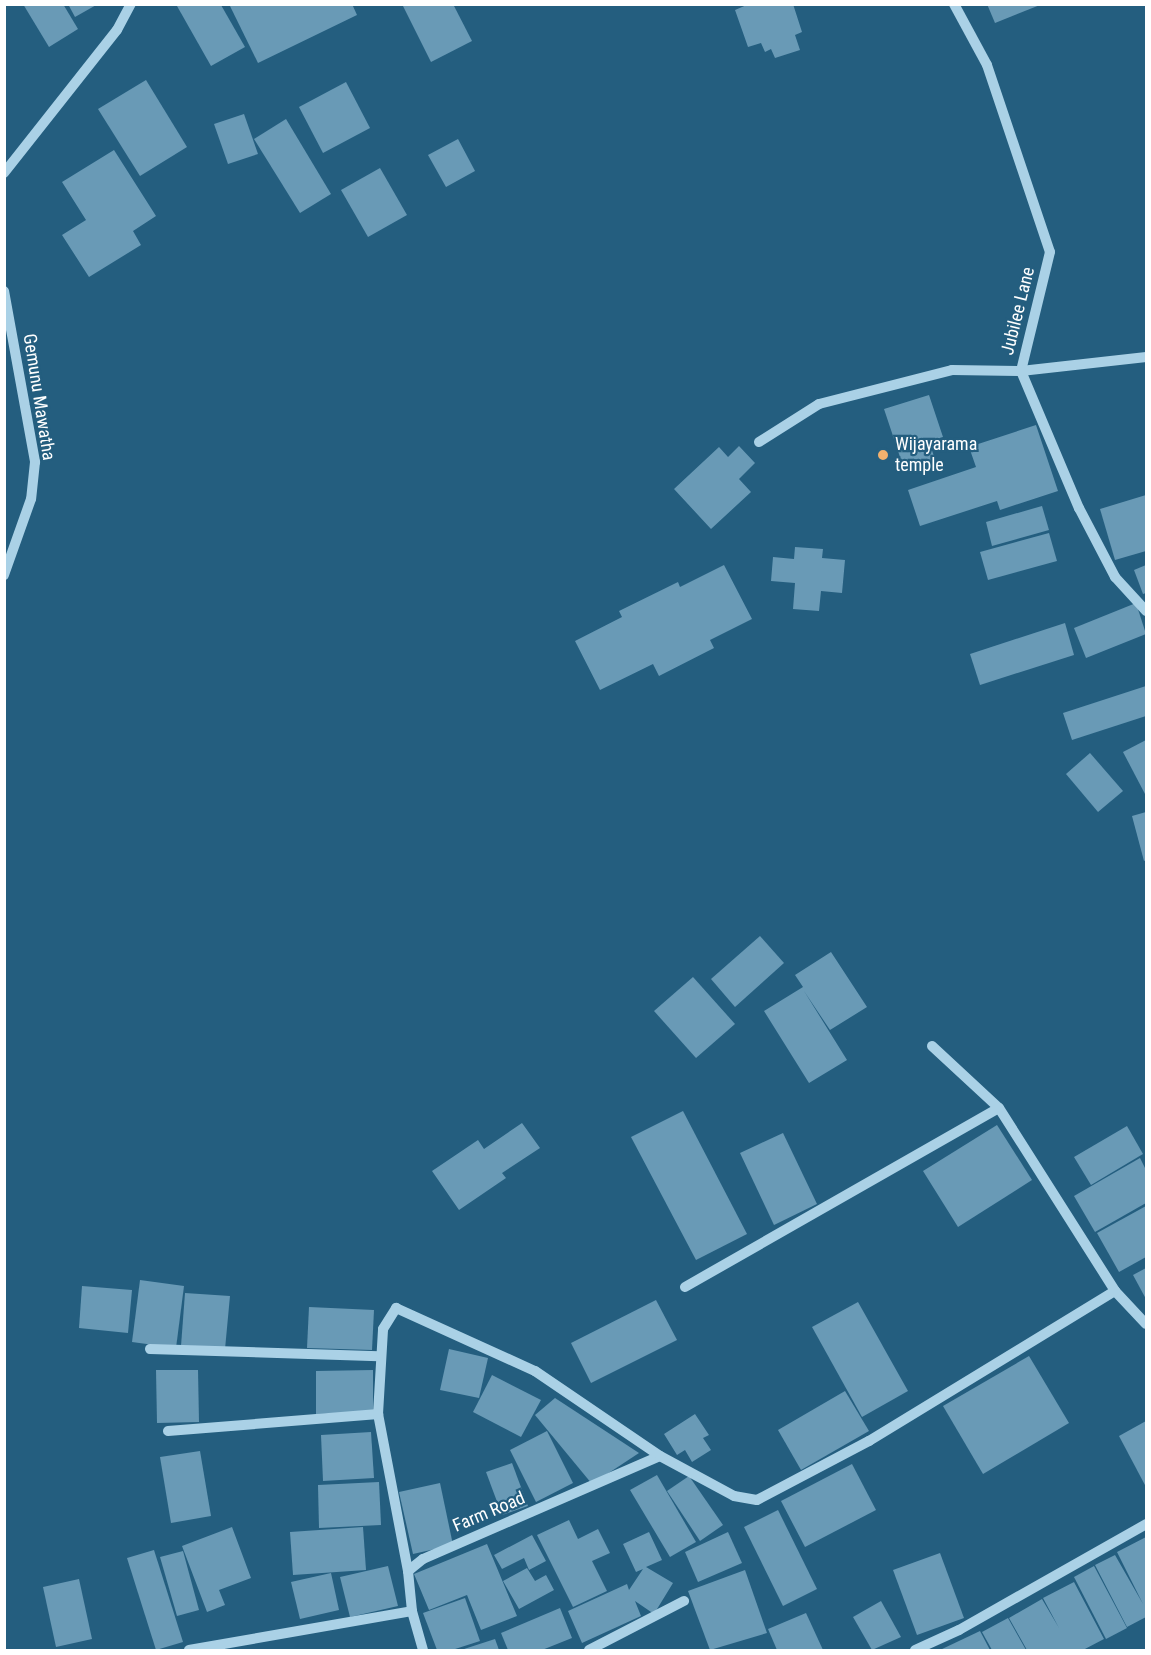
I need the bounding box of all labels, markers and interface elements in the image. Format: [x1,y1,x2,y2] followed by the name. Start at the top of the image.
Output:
[997,265,1039,357] street label: Jubilee Lane
[18,332,60,462] street label: Gemunu Mawatha
[895,434,977,476] place label: Wijayarama temple
[876,448,890,462] marker: Wijayarama temple
[450,1487,528,1537] street label: Farm Road

